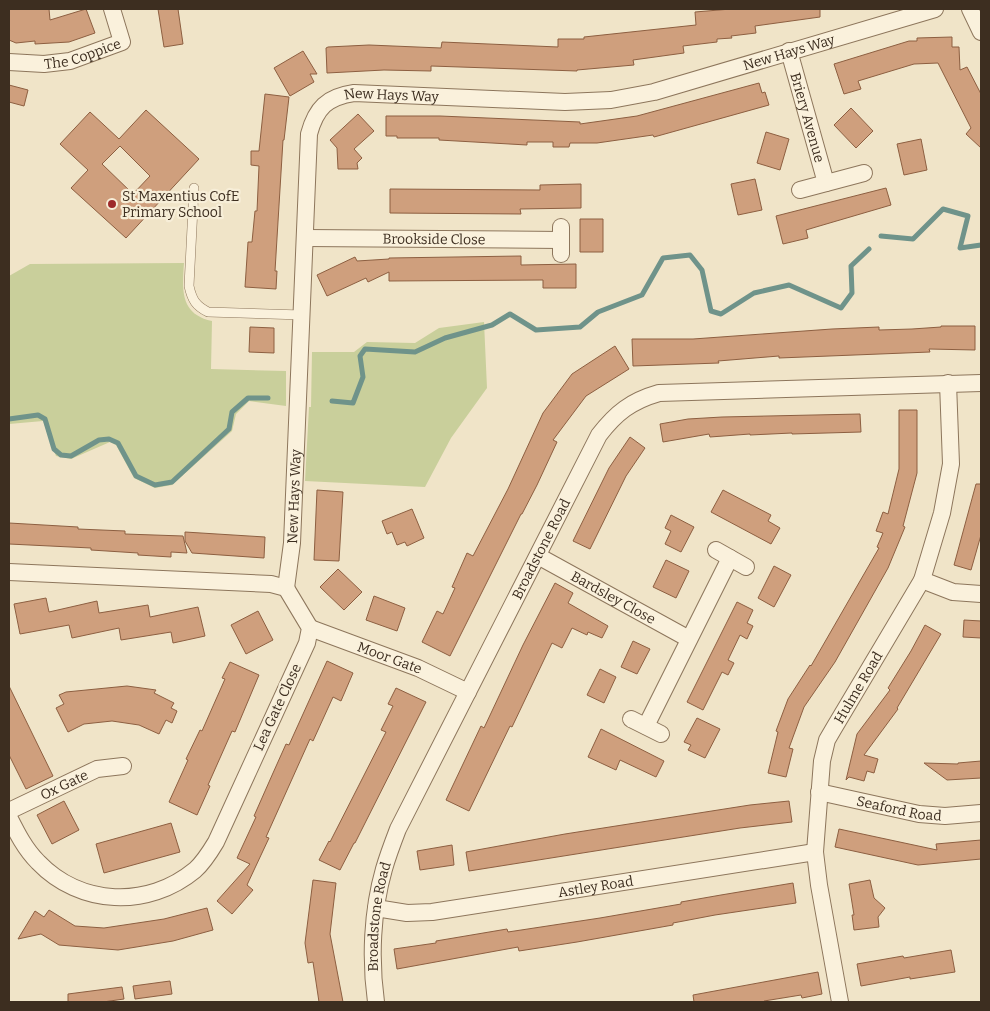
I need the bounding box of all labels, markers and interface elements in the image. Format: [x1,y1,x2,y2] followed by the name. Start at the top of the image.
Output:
[741,31,837,74] street label: New Hays Way
[43,35,123,73] street label: The Coppice
[786,71,828,164] street label: Briery Avenue
[343,85,440,106] street label: New Hays Way
[122,188,239,221] place label: St Maxentius CofE Primary School
[106,198,118,210] marker: St Maxentius CofE Primary School
[382,231,486,248] street label: Brookside Close
[284,448,305,544] street label: New Hays Way
[509,496,574,602] street label: Broadstone Road
[568,568,658,628] street label: Bardsley Close
[355,638,424,678] street label: Moor Gate
[831,649,886,727] street label: Hulme Road
[250,661,305,753] street label: Lea Gate Close
[38,767,91,804] street label: Ox Gate
[855,793,942,825] street label: Seaford Road
[365,860,395,972] street label: Broadstone Road
[557,873,634,901] street label: Astley Road

